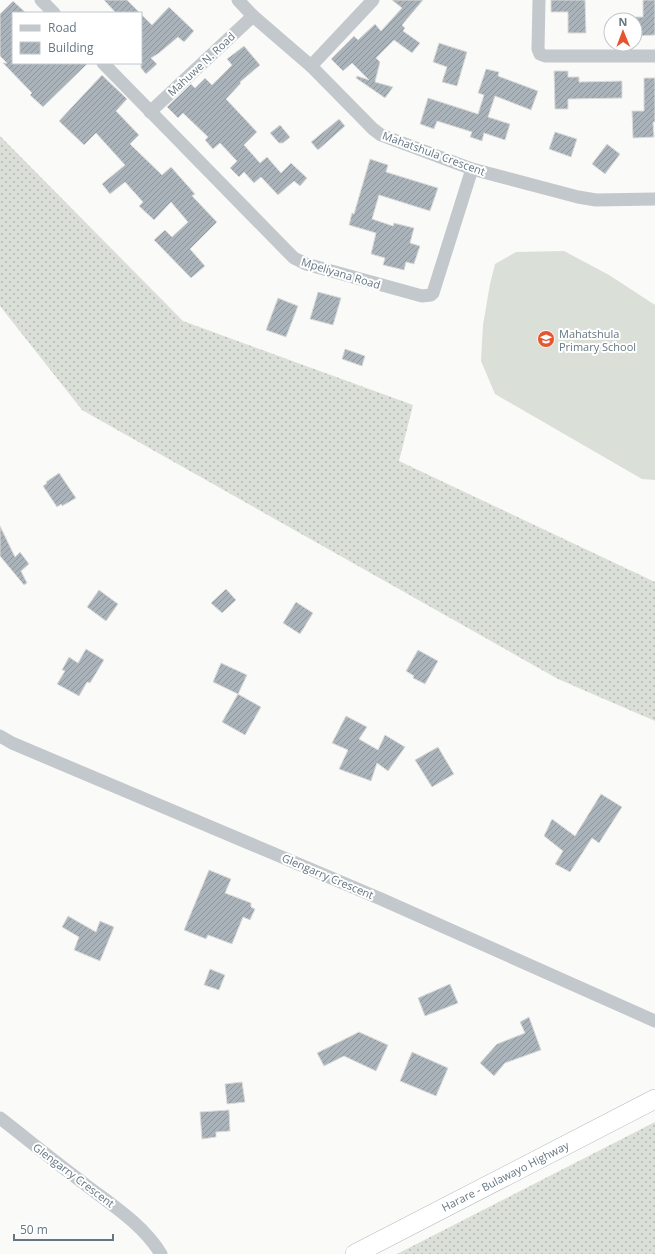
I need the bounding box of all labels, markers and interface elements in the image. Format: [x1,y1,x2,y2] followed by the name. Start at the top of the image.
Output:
[12,12,142,64] legend
[603,12,643,52] north arrow
[618,14,627,29] text: N
[48,19,77,36] text: Road
[164,29,238,99] street label: Mahuwe N. Road
[48,39,94,56] text: Building
[381,127,487,179] street label: Mahatshula Crescent
[300,254,382,292] street label: Mpeliyana Road
[559,326,636,354] place label: Mahatshula Primary School
[536,329,556,349] school or university icon: Mahatshula Primary School
[280,850,376,902] street label: Glengarry Crescent
[439,1137,572,1215] street label: Harare - Bulawayo Highway
[30,1139,118,1211] street label: Glengarry Crescent
[14,1216,113,1242] scale bar
[20,1221,48,1238] text: 50 m

